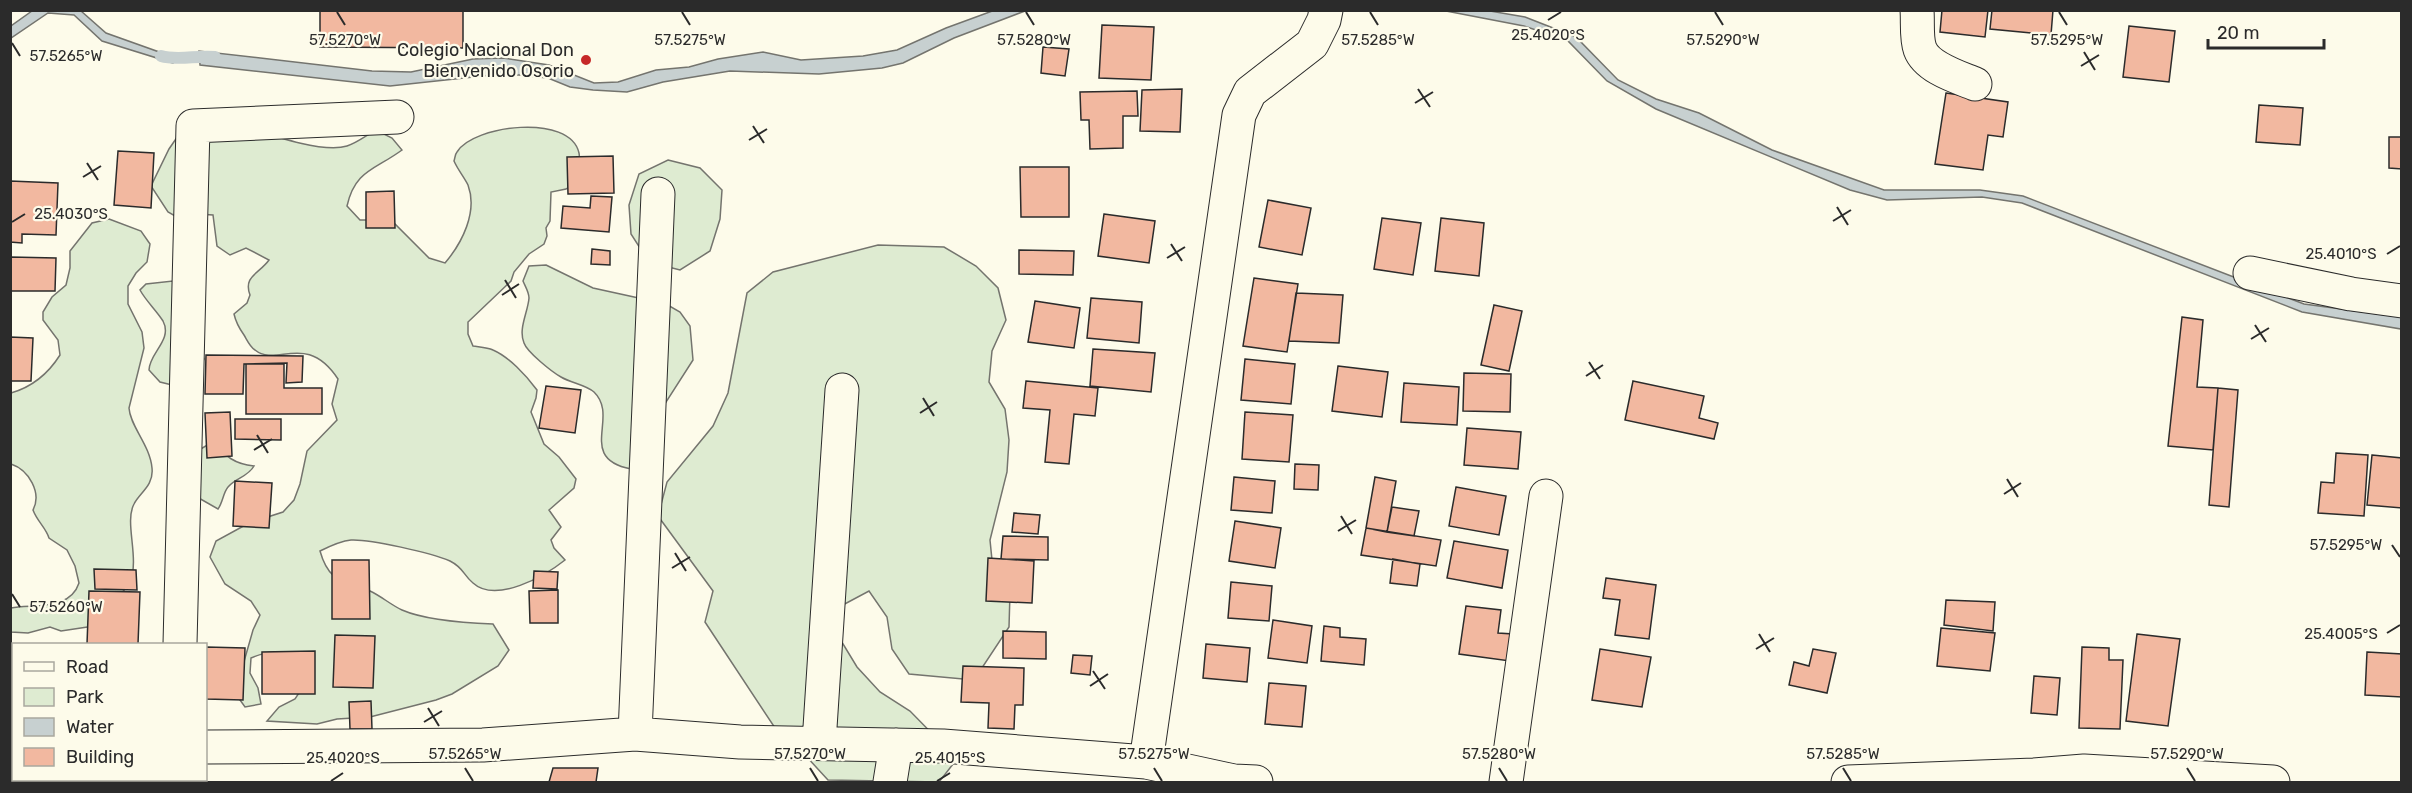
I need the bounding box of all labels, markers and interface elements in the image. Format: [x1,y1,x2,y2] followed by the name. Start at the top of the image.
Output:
[2208,12,2324,50] scale bar
[2217,22,2259,44] text: 20 m
[1511,26,1585,44] text: 25.4020°S
[309,31,381,49] text: 57.5270°W
[654,31,726,49] text: 57.5275°W
[997,31,1071,49] text: 57.5280°W
[1341,31,1415,49] text: 57.5285°W
[1686,31,1760,49] text: 57.5290°W
[2031,31,2103,49] text: 57.5295°W
[397,39,574,82] place label: Colegio Nacional Don Bienvenido Osorio
[30,47,102,65] text: 57.5265°W
[579,53,593,67] marker: Colegio Nacional Don Bienvenido Osorio
[34,205,108,223] text: 25.4030°S
[2305,245,2377,263] text: 25.4010°S
[2310,536,2382,554] text: 57.5295°W
[29,598,103,616] text: 57.5260°W
[2304,625,2378,643] text: 25.4005°S
[12,643,207,781] legend
[66,656,109,678] text: Road
[66,686,104,708] text: Park
[66,716,114,738] text: Water
[429,745,501,763] text: 57.5265°W
[774,745,846,763] text: 57.5270°W
[1118,745,1190,763] text: 57.5275°W
[1462,745,1536,763] text: 57.5280°W
[1806,745,1880,763] text: 57.5285°W
[2150,745,2224,763] text: 57.5290°W
[66,746,134,768] text: Building
[306,749,380,767] text: 25.4020°S
[915,749,985,767] text: 25.4015°S

